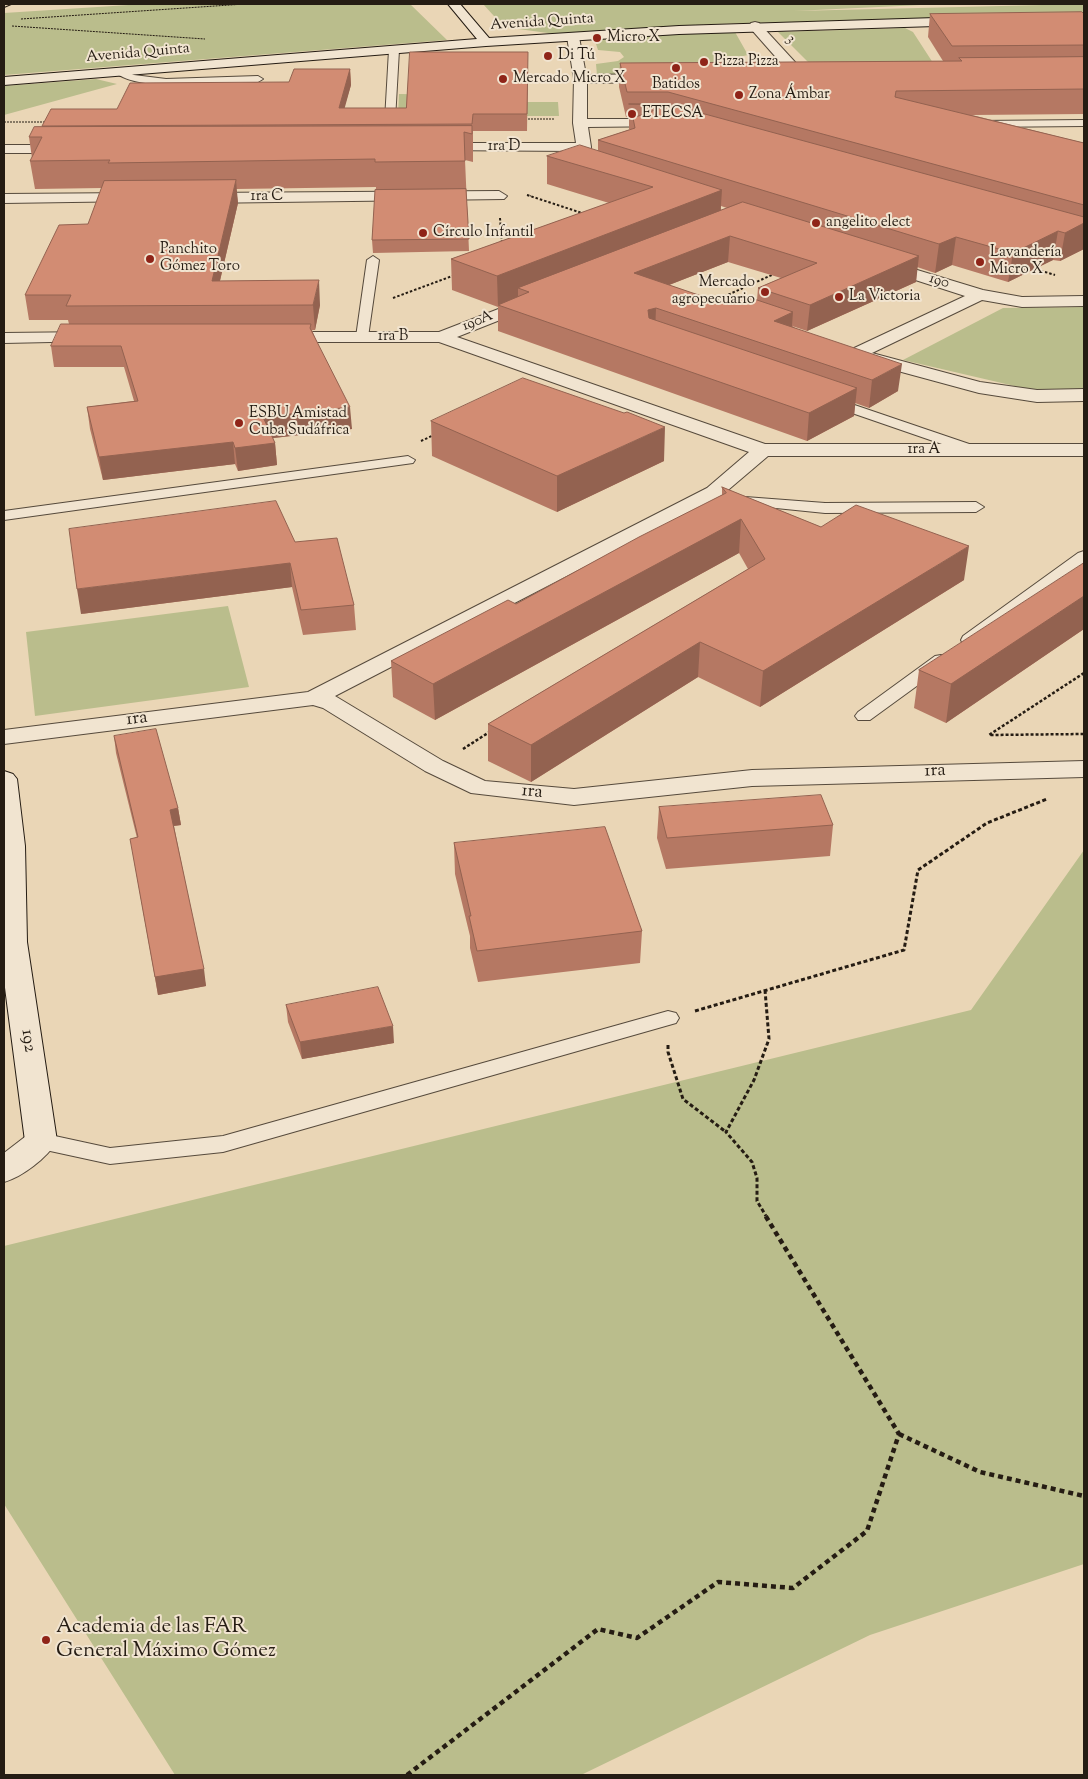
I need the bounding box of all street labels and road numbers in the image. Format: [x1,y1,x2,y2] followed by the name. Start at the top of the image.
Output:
[490,10,594,36] street label: Avenida Quinta
[781,32,799,48] street label: 3
[86,41,190,67] street label: Avenida Quinta
[488,138,520,156] street label: 1ra D
[251,188,283,206] street label: 1ra C
[927,270,951,294] street label: 190
[460,308,496,336] street label: 190A
[378,328,408,346] street label: 1ra B
[907,441,941,459] street label: 1ra A
[125,708,149,732] street label: 1ra
[924,761,946,783] street label: 1ra
[521,781,543,805] street label: 1ra
[15,1028,39,1054] street label: 192

